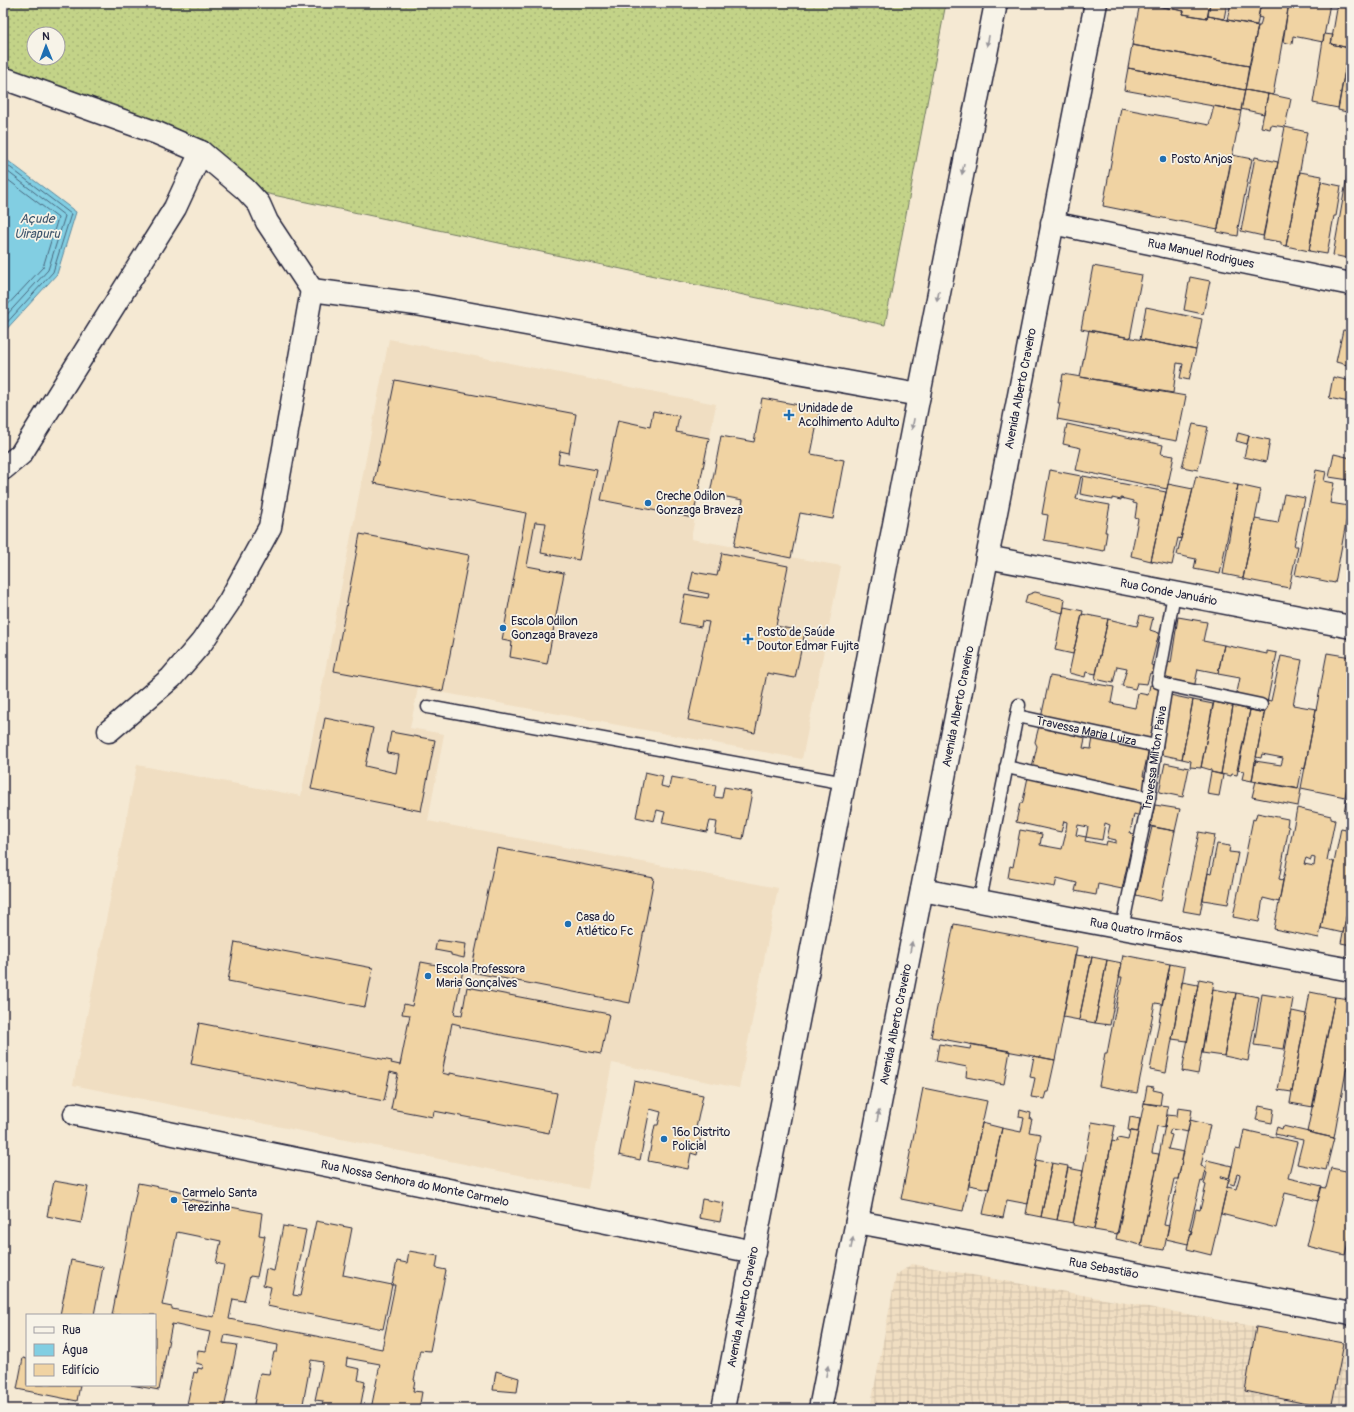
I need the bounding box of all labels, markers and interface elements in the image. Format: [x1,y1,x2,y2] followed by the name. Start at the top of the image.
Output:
[26,26,66,66] north arrow
[42,30,50,43] text: N
[985,35,991,47] one-way arrow
[1171,152,1233,167] place label: Posto Anjos
[1158,154,1168,164] marker: Posto Anjos
[960,163,966,175] one-way arrow
[14,211,61,242] water label: Açude Uirapuru
[1146,236,1256,272] street label: Rua Manuel Rodrigues
[935,290,941,303] one-way arrow
[1002,326,1040,450] street label: Avenida Alberto Craveiro
[798,401,900,430] place label: Unidade de Acolhimento Adulto
[783,409,795,421] marker: Unidade de Acolhimento Adulto
[910,418,916,430] one-way arrow
[656,489,743,518] place label: Creche Odilon Gonzaga Braveza
[643,498,653,508] marker: Creche Odilon Gonzaga Braveza
[1119,576,1219,609] street label: Rua Conde Januário
[511,614,598,643] place label: Escola Odilon Gonzaga Braveza
[498,623,508,633] marker: Escola Odilon Gonzaga Braveza
[757,625,859,654] place label: Posto de Saúde Doutor Edmar Fujita
[742,633,754,645] marker: Posto de Saúde Doutor Edmar Fujita
[939,644,978,768] street label: Avenida Alberto Craveiro
[1140,704,1171,812] street label: Travessa Milton Paiva
[1035,713,1138,750] street label: Travessa Maria Luiza
[576,910,633,939] place label: Casa do Atlético Fc
[1088,915,1184,947] street label: Rua Quatro Irmãos
[563,919,573,929] marker: Casa do Atlético Fc
[908,941,914,953] one-way arrow
[436,962,526,991] place label: Escola Professora Maria Gonçalves
[877,962,915,1086] street label: Avenida Alberto Craveiro
[423,971,433,981] marker: Escola Professora Maria Gonçalves
[875,1109,881,1122] one-way arrow
[672,1125,731,1154] place label: 16º Distrito Policial
[659,1134,669,1144] marker: 16º Distrito Policial
[320,1157,511,1210] street label: Rua Nossa Senhora do Monte Carmelo
[182,1186,257,1215] place label: Carmelo Santa Terezinha
[169,1195,179,1205] marker: Carmelo Santa Terezinha
[850,1237,856,1249] one-way arrow
[724,1245,762,1369] street label: Avenida Alberto Craveiro
[1068,1255,1140,1282] street label: Rua Sebastião
[26,1314,156,1386] legend
[62,1323,81,1338] text: Rua
[62,1342,88,1358] text: Água
[62,1363,100,1378] text: Edifício
[825,1365,831,1377] one-way arrow

